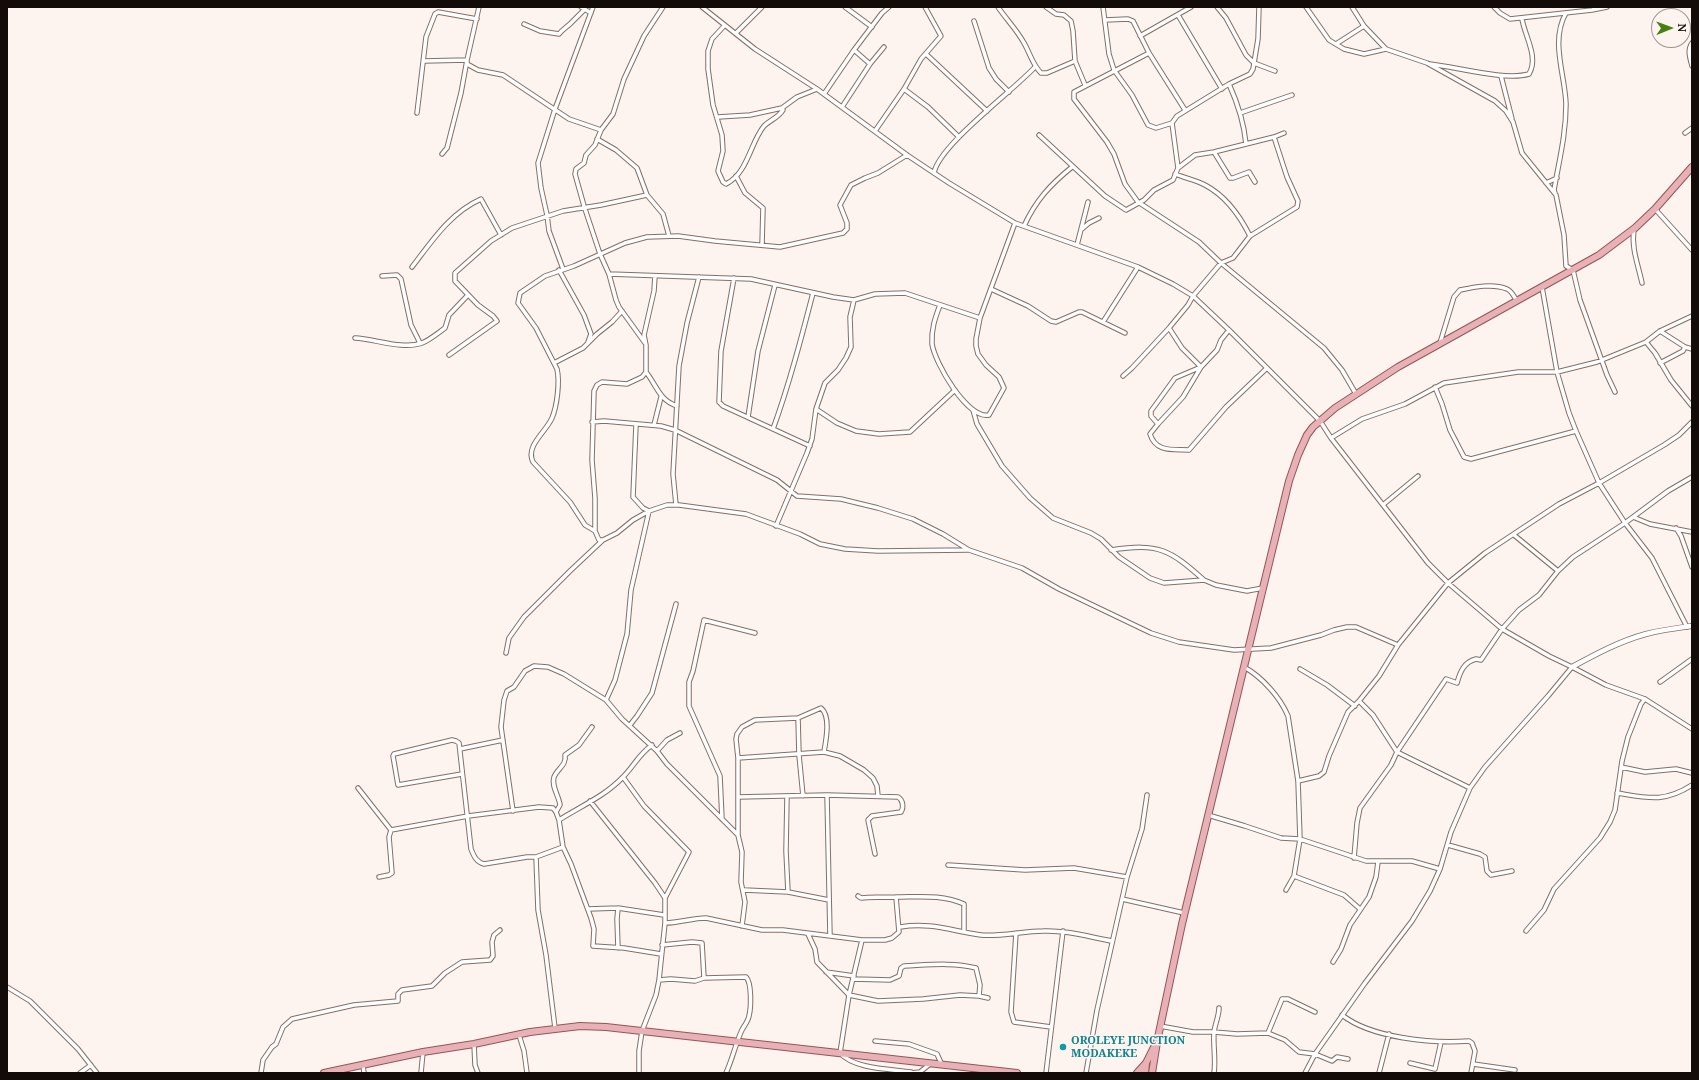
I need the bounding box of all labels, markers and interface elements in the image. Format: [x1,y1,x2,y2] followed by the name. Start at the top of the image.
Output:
[1651,8,1691,48] north arrow
[1675,23,1690,32] text: N
[1071,1034,1185,1060] place label: OROLEYE JUNCTION MODAKEKE
[1058,1042,1068,1052] marker: OROLEYE JUNCTION MODAKEKE

